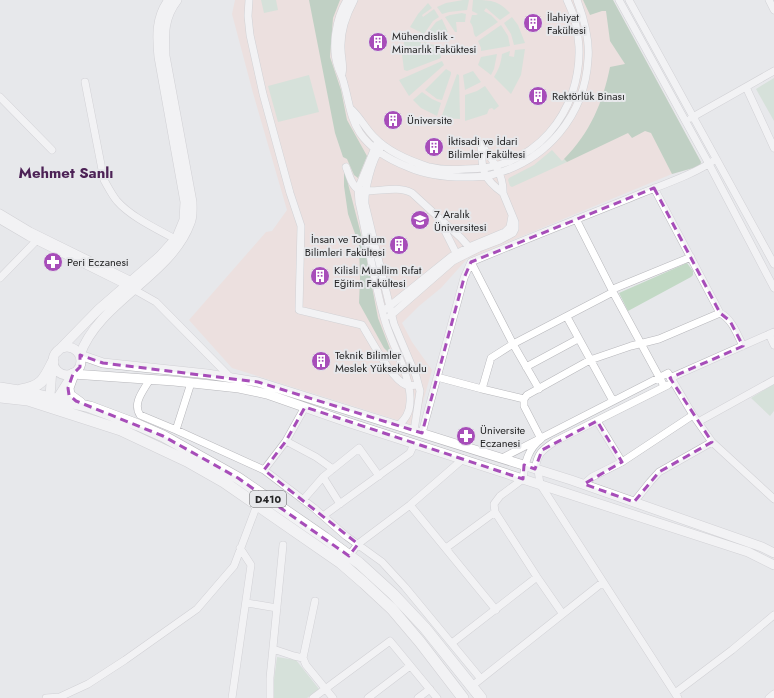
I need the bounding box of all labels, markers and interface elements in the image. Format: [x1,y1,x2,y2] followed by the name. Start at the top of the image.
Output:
[547,9,586,38] place label: İlahiyat Fakültesi
[522,12,544,34] building icon: İlahiyat Fakültesi
[392,28,477,57] place label: Mühendislik - Mimarlık Faküktesi
[367,31,389,53] building icon: Mühendislik - Mimarlık Faküktesi
[527,85,549,107] building icon: Rektörlük Binası
[552,88,625,104] place label: Rektörlük Binası
[382,109,404,131] building icon: Üniversite
[407,112,453,128] place label: Üniversite
[448,133,526,162] place label: İktisadi ve İdari Bilimler Fakültesi
[423,136,445,158] building icon: İktisadi ve İdari Bilimler Fakültesi
[19,162,113,184] district label: Mehmet Sanlı
[434,206,487,235] place label: 7 Aralık Üniversitesi
[409,209,431,231] school or university icon: 7 Aralık Üniversitesi
[305,231,385,260] place label: İnsan ve Toplum Bilimleri Fakültesi
[388,234,410,256] building icon: İnsan ve Toplum Bilimleri Fakültesi
[42,251,64,273] pharmacy icon: Peri Eczanesi
[67,254,129,270] place label: Peri Eczanesi
[334,262,422,291] place label: Kilisli Muallim Rıfat Eğitim Fakültesi
[309,265,331,287] building icon: Kilisli Muallim Rıfat Eğitim Fakültesi
[335,347,427,376] place label: Teknik Bilimler Meslek Yüksekokulu
[310,350,332,372] building icon: Teknik Bilimler Meslek Yüksekokulu
[480,422,526,451] place label: Üniversite Eczanesi
[455,425,477,447] pharmacy icon: Üniversite Eczanesi
[250,491,286,507] road number: D410

